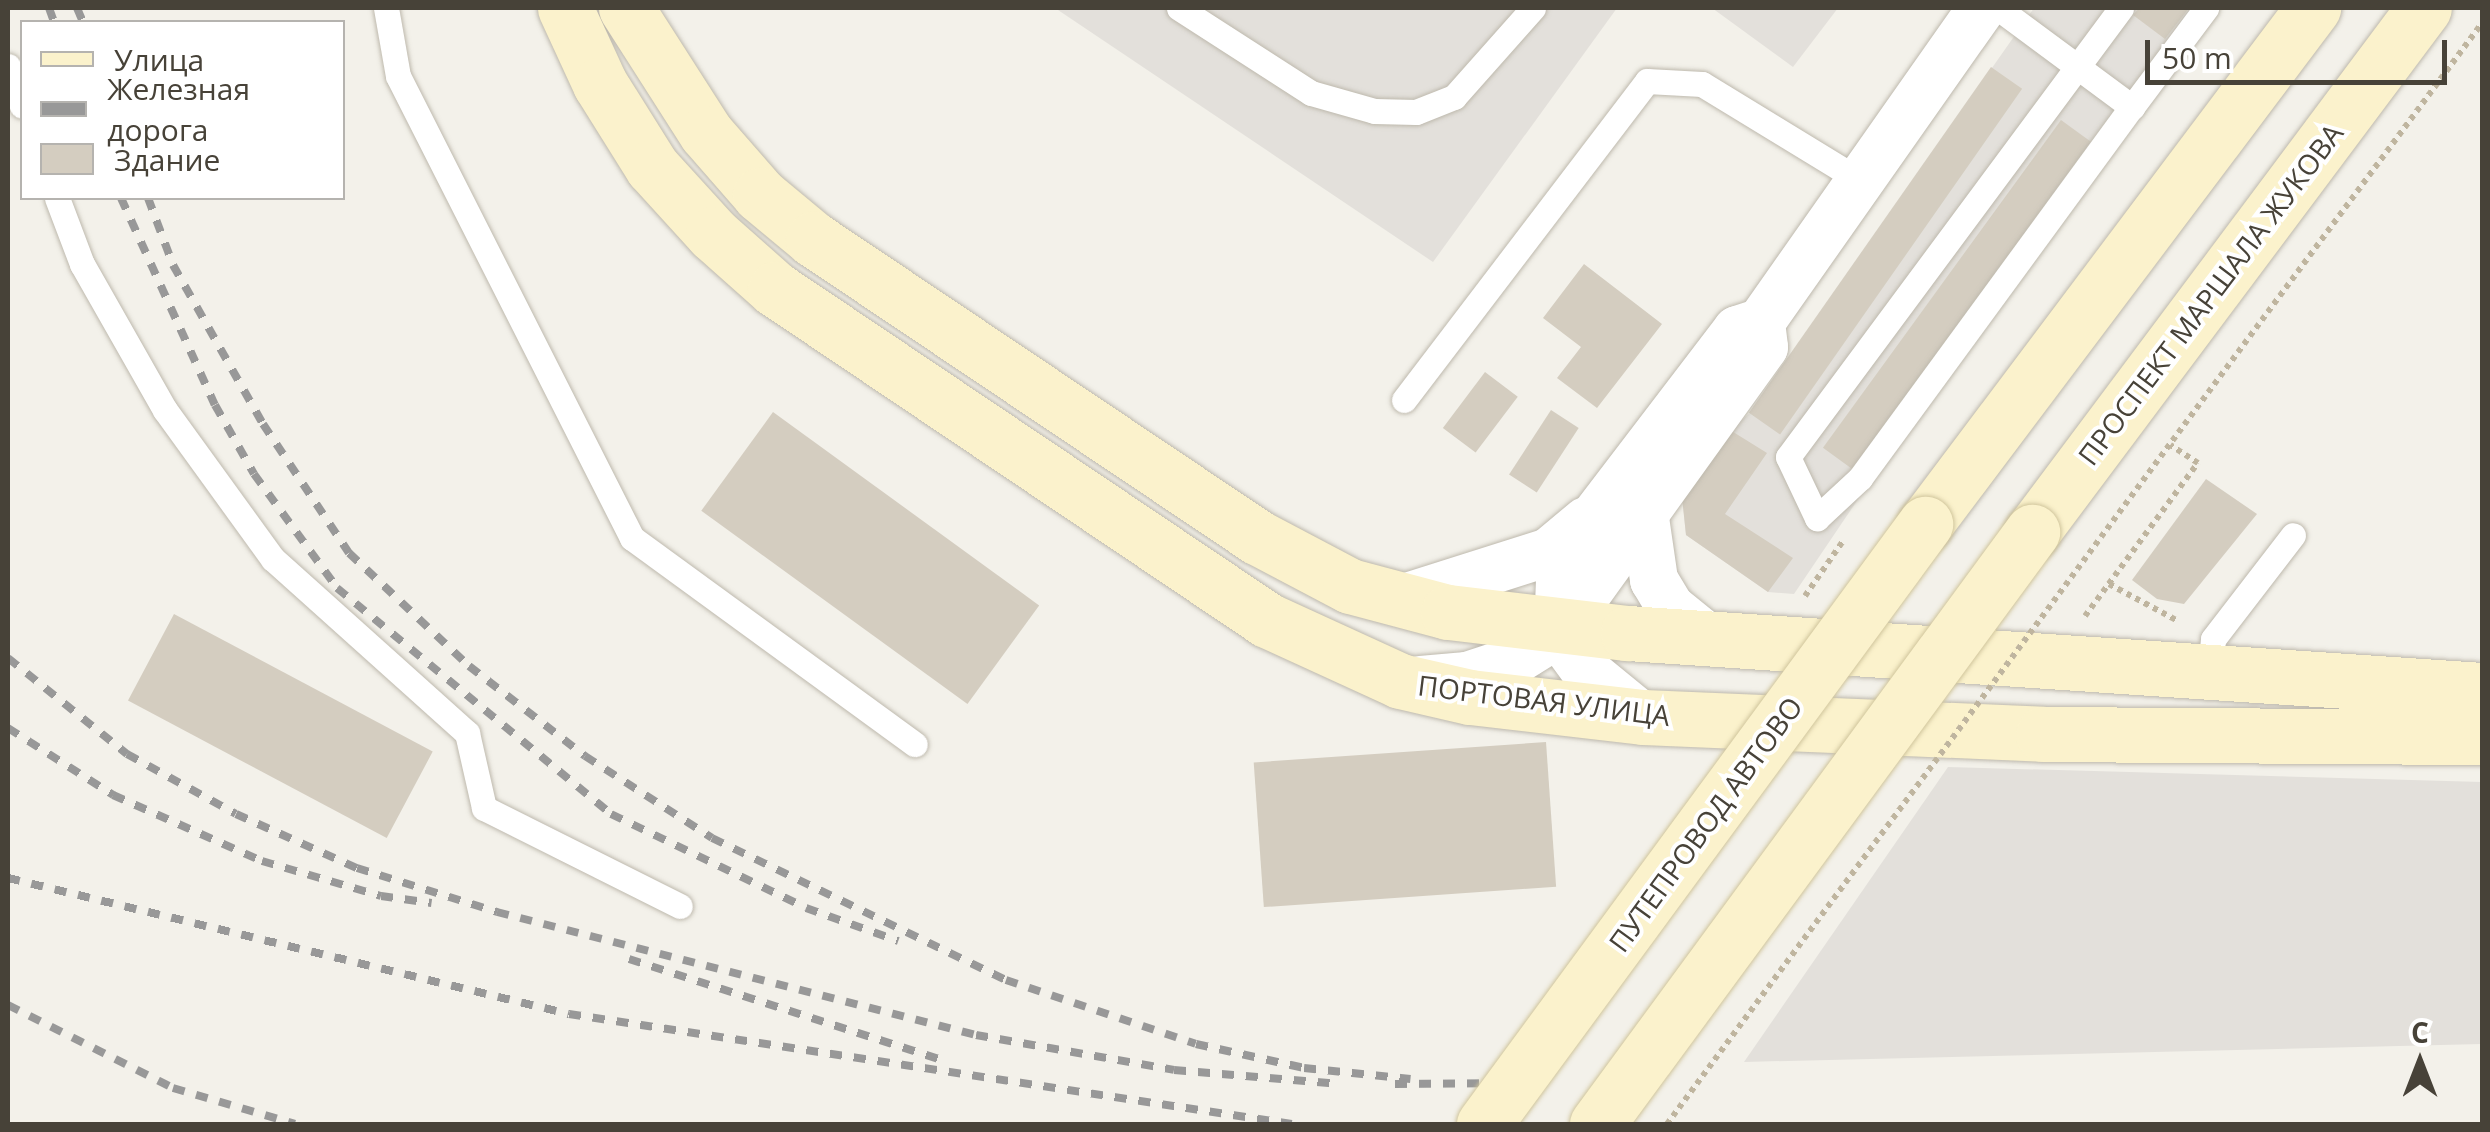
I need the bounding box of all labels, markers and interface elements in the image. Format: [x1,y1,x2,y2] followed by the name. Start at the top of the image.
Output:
[20,20,345,200] legend
[2150,20,2452,82] scale bar
[2162,37,2232,78] text: 50 m
[114,39,204,80] text: Улица
[107,68,250,150] text: Железная дорога
[2071,117,2349,471] street label: ПРОСПЕКТ МАРШАЛА ЖУКОВА
[114,139,220,180] text: Здание
[1416,668,1672,732] street label: ПОРТОВАЯ УЛИЦА
[1601,690,1809,958] street label: ПУТЕПРОВОД АВТОВО
[2370,1012,2470,1112] north arrow
[2411,1013,2429,1051] text: С

